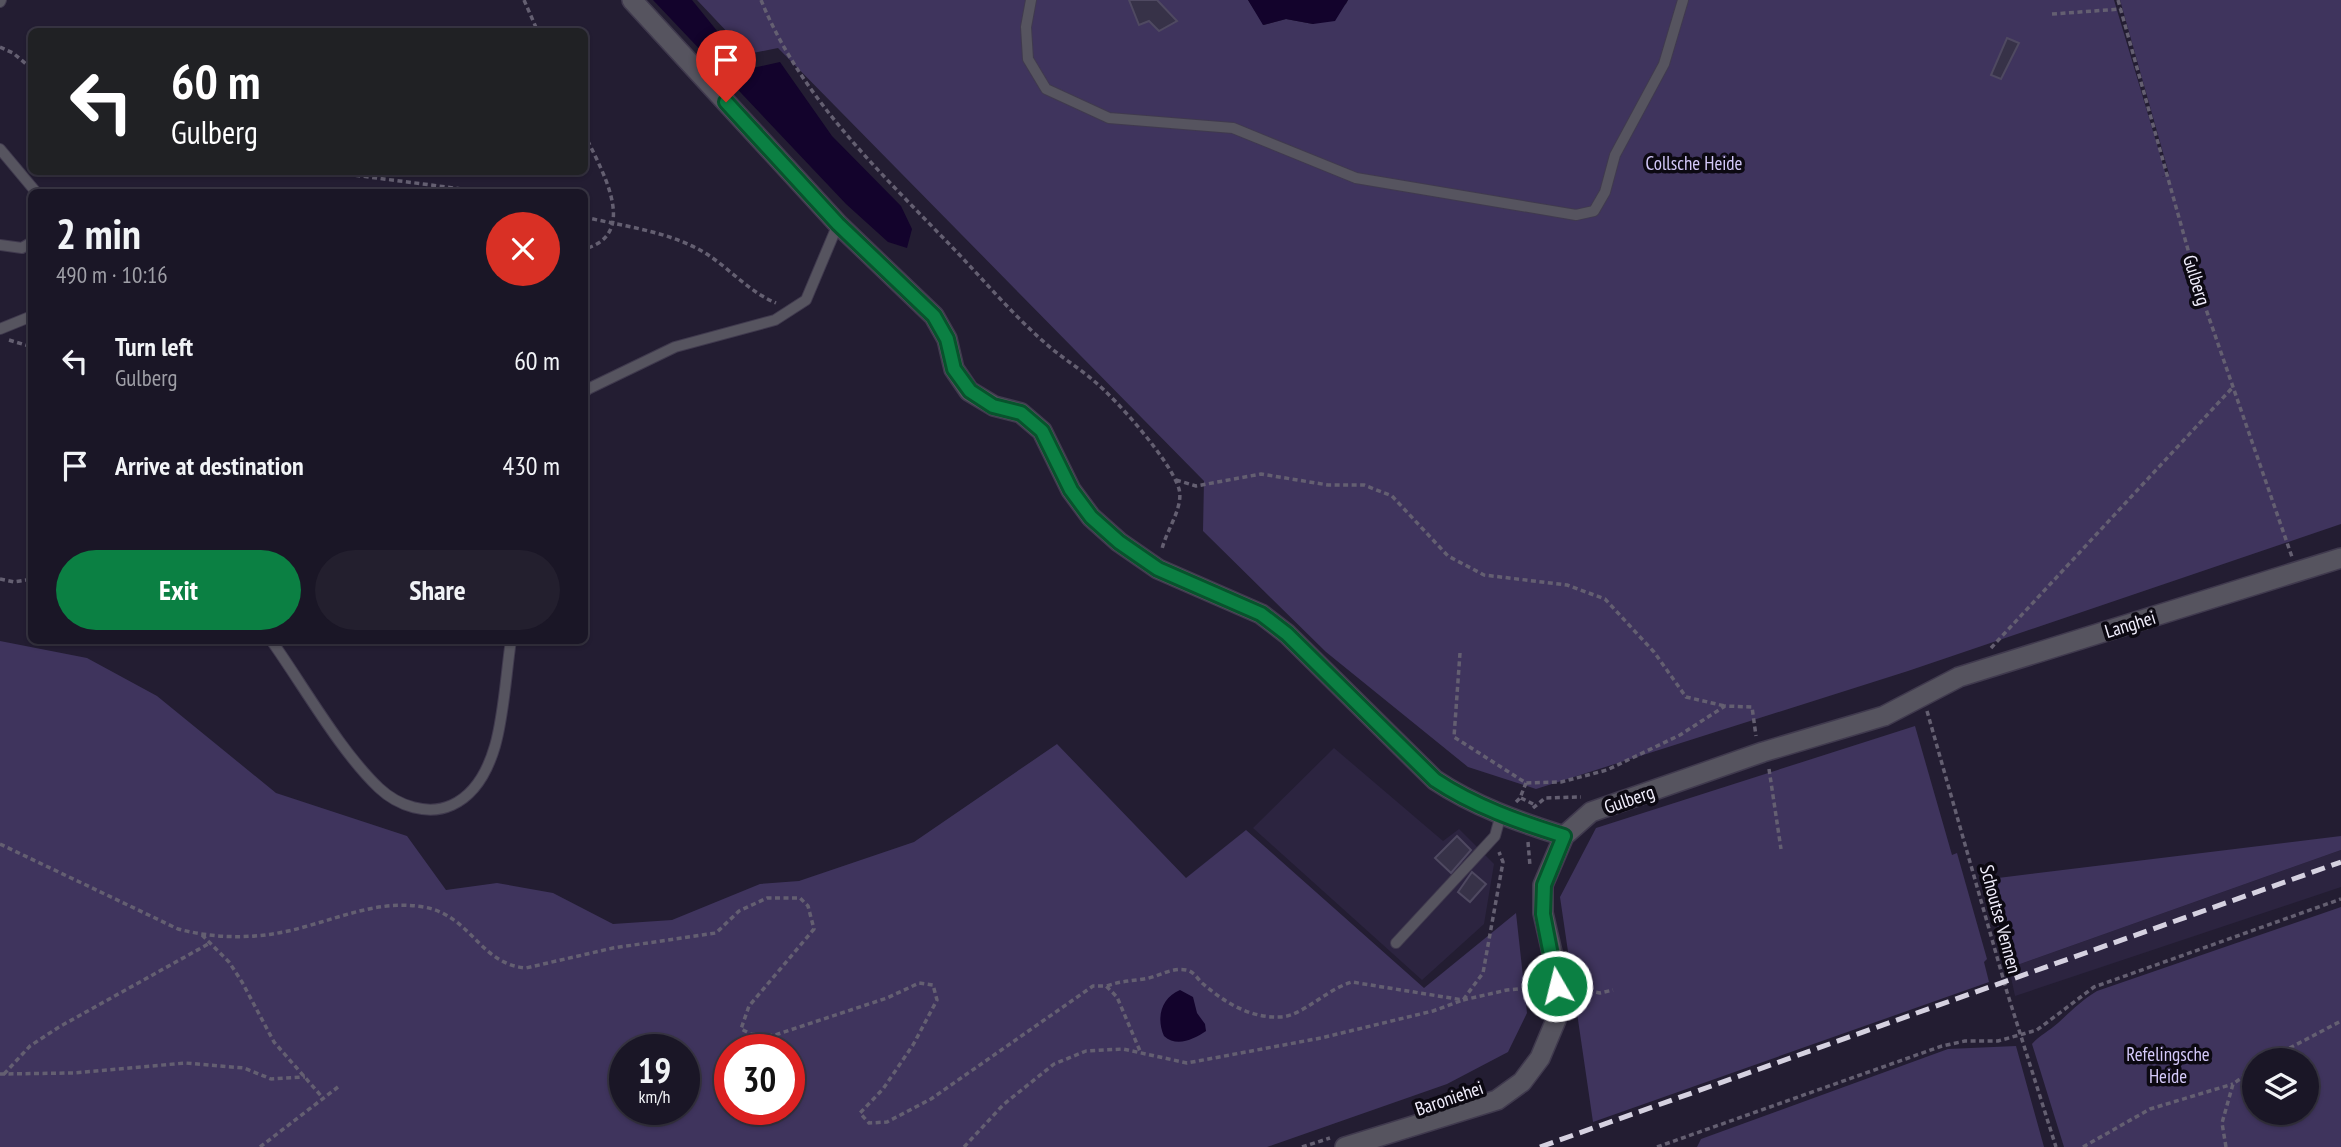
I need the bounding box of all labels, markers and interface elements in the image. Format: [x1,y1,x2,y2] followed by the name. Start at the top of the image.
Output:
[696,30,756,102] pin
[707,41,745,79] icon: arrive
[171,49,260,113] text: 60 m
[56,56,147,147] icon: left
[171,111,258,153] text: Gulberg
[1646,151,1743,175] park label: Collsche Heide
[56,206,141,261] text: 2 min
[486,212,560,286] button: close
[2178,252,2216,308] street label: Gulberg
[56,260,168,289] text: 490 m · 10:16
[115,330,193,363] text: Turn left
[56,342,94,380] icon: left
[514,344,560,377] text: 60 m
[115,363,177,392] text: Gulberg
[56,447,94,485] icon: arrive
[115,449,304,482] text: Arrive at destination
[502,449,560,482] text: 430 m
[56,550,301,630] button: Exit
[315,550,560,630] button: Share
[2102,605,2158,643] street label: Langhei
[1601,779,1657,819] street label: Gulberg
[1975,862,2027,976] street label: Schoutse Vennen
[1520,949,1594,1023] position arrow
[714,1034,805,1125] speed limit sign: 30
[2126,1042,2210,1088] park label: Refelingsche Heide
[638,1047,671,1093] text: 19
[2242,1048,2319,1125] map controls
[2242,1048,2319,1125] button: layers
[1412,1075,1486,1121] street label: Baroniehei
[639,1085,670,1108] text: km/h

